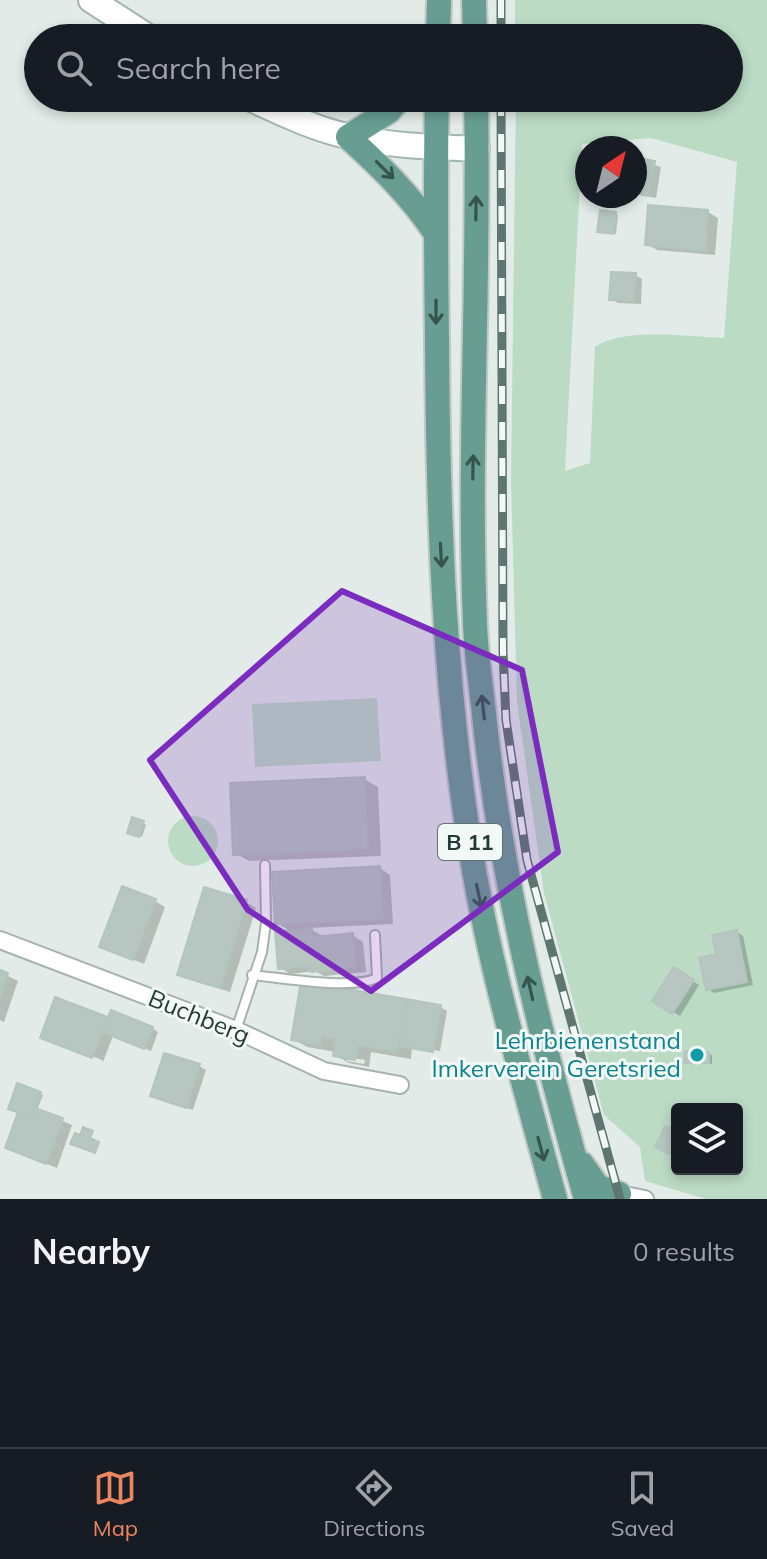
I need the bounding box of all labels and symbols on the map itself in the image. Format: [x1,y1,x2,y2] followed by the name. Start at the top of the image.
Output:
[575,136,647,208] north arrow
[374,160,394,180] one-way arrow
[469,195,484,222] one-way arrow
[429,298,444,325] one-way arrow
[466,454,481,481] one-way arrow
[434,541,449,568] one-way arrow
[476,694,491,721] one-way arrow
[438,824,502,860] road number: B 11
[473,883,488,909] one-way arrow
[522,976,537,1002] one-way arrow
[144,982,254,1050] street label: Buchberg
[432,1025,681,1083] place label: Lehrbienenstand Imkerverein Geretsried
[688,1046,706,1064] marker: Lehrbienenstand Imkerverein Geretsried
[535,1135,550,1161] one-way arrow

